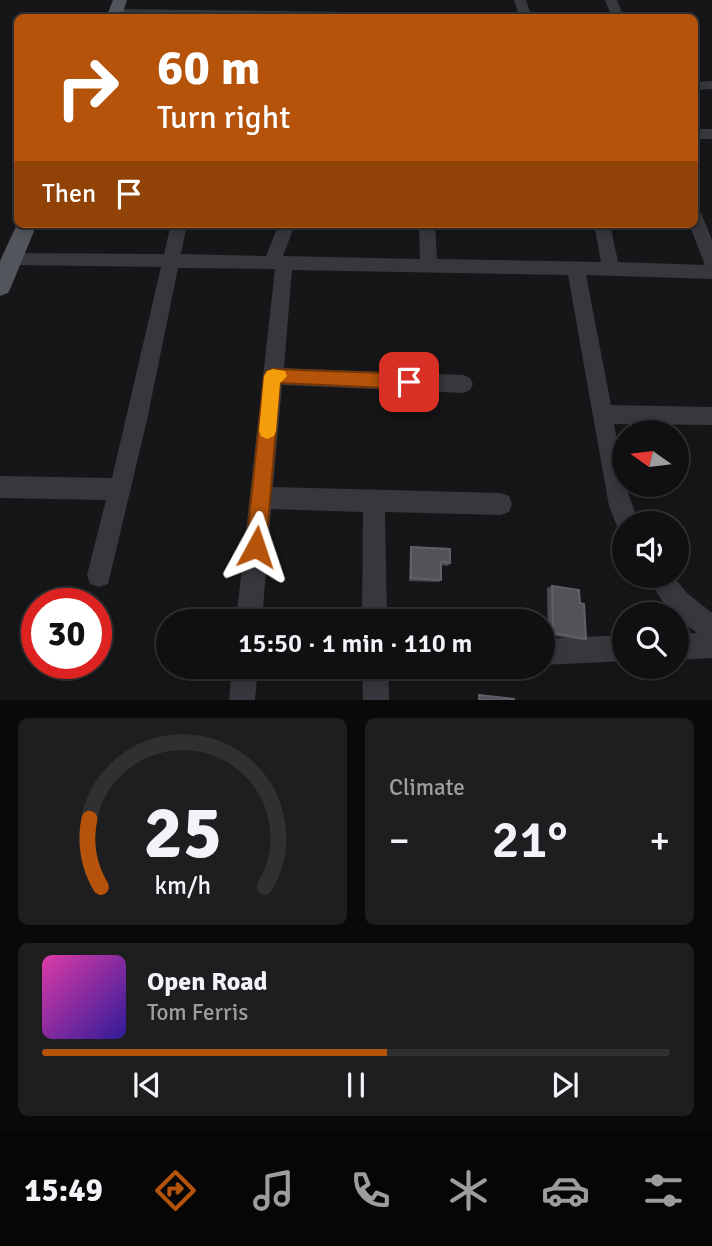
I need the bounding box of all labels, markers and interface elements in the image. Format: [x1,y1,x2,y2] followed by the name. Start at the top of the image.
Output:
[157,38,260,98] text: 60 m
[42,42,133,133] icon: right
[157,98,290,137] text: Turn right
[110,175,148,213] icon: arrive
[42,178,96,210] text: Then
[379,352,439,412] pin
[390,363,428,401] icon: arrive
[612,420,690,497] north arrow
[612,420,689,679] map controls
[219,510,293,584] position arrow
[612,511,689,588] button: sound
[21,588,112,679] speed limit sign: 30
[612,602,689,679] button: search
[239,628,472,660] text: 15:50 · 1 min · 110 m
[389,773,465,802] text: Climate
[143,790,222,879] text: 25
[491,808,568,872] text: 21°
[389,817,410,864] text: −
[649,817,670,864] text: +
[154,870,211,901] text: km/h
[147,966,268,998] text: Open Road
[147,998,248,1027] text: Tom Ferris
[128,1066,166,1104] icon: previous
[337,1066,375,1104] icon: pause
[546,1066,584,1104] icon: next
[151,1166,200,1215] icon: directions
[249,1166,298,1215] icon: music
[346,1166,395,1215] icon: phone
[444,1166,493,1215] icon: climate
[541,1166,590,1215] icon: car
[639,1166,688,1215] icon: filters
[24,1171,103,1210] text: 15:49

